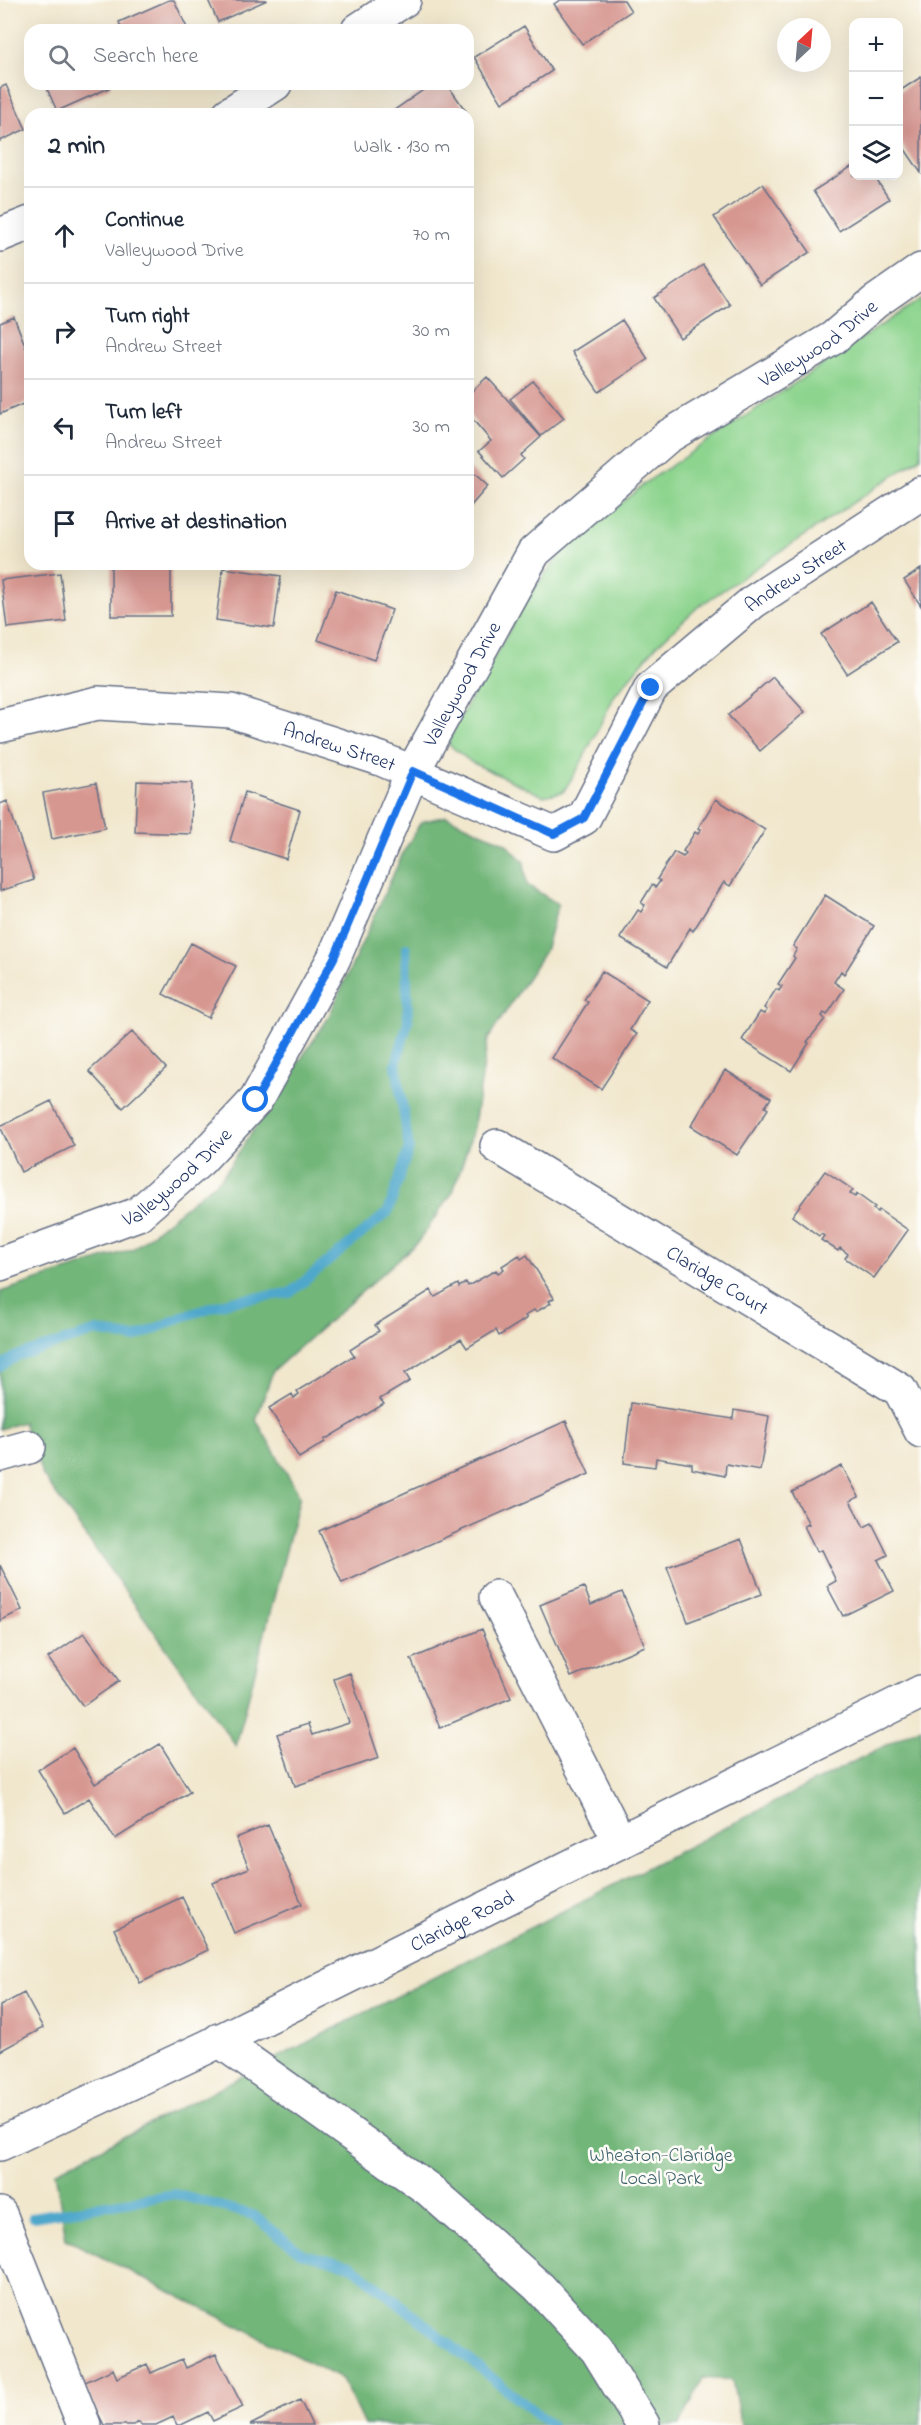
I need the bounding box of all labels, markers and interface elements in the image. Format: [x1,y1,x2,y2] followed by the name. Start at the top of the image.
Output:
[777,18,831,72] north arrow
[849,18,903,180] map controls
[849,18,903,72] button: +
[24,24,474,90] search box
[45,41,78,74] icon: search
[93,41,198,73] text: Search here
[849,72,903,126] button: −
[849,126,903,180] button: layers
[48,128,105,166] text: 2 min
[354,133,450,162] text: Walk · 130 m
[105,205,184,237] text: Continue
[48,219,81,252] icon: ahead
[413,221,450,250] text: 70 m
[105,237,244,266] text: Valleywood Drive
[753,294,885,397] street label: Valleywood Drive
[105,301,190,333] text: Turn right
[48,315,81,348] icon: right
[413,317,450,346] text: 30 m
[105,333,222,362] text: Andrew Street
[105,397,182,429] text: Turn left
[48,411,81,444] icon: left
[413,413,450,442] text: 30 m
[105,429,222,458] text: Andrew Street
[48,507,81,540] icon: arrive
[105,507,287,539] text: Arrive at destination
[739,532,854,620] street label: Andrew Street
[417,617,510,753] street label: Valleywood Drive
[637,674,663,700] route end
[279,716,400,781] street label: Andrew Street
[242,1086,268,1112] route start
[118,1122,240,1236] street label: Valleywood Drive
[660,1240,773,1324] street label: Claridge Court
[406,1885,520,1961] street label: Claridge Road
[589,2142,733,2194] park label: Wheaton-Claridge Local Park

